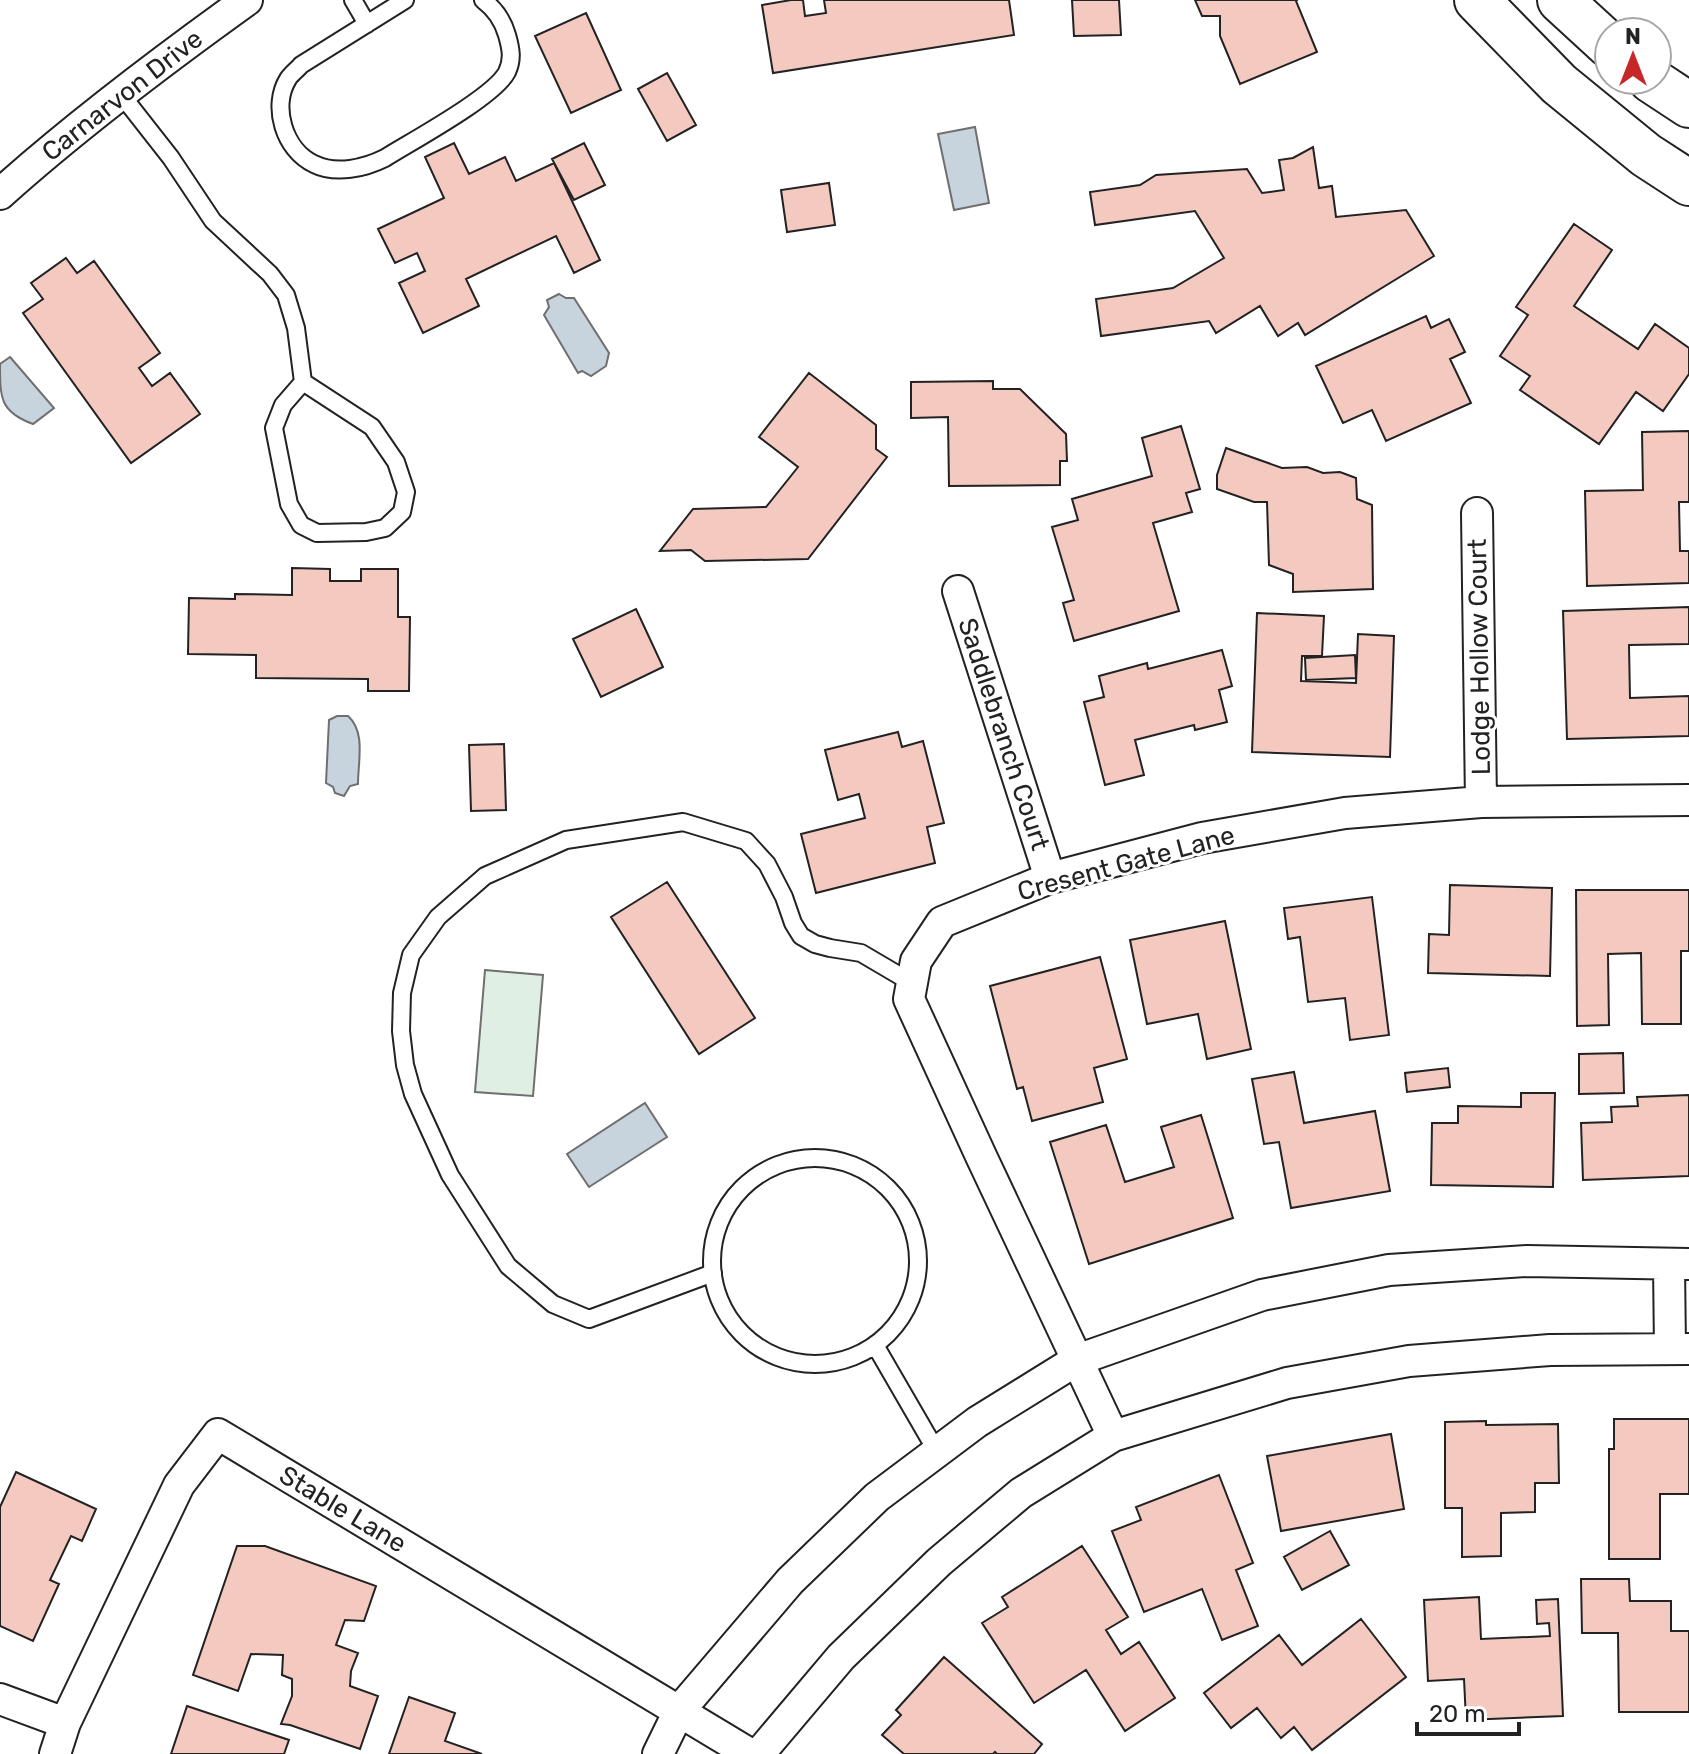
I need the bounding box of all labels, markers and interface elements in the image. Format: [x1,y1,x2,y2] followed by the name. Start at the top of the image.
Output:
[1593,16,1673,96] north arrow
[36,23,209,168] street label: Carnarvon Drive
[1625,23,1641,50] text: N
[1462,538,1497,775] street label: Lodge Hollow Court
[951,614,1056,854] street label: Saddlebranch Court
[1014,820,1238,907] street label: Cresent Gate Lane
[274,1459,412,1559] street label: Stable Lane
[1417,1686,1519,1736] scale bar
[1429,1700,1486,1728] text: 20 m

